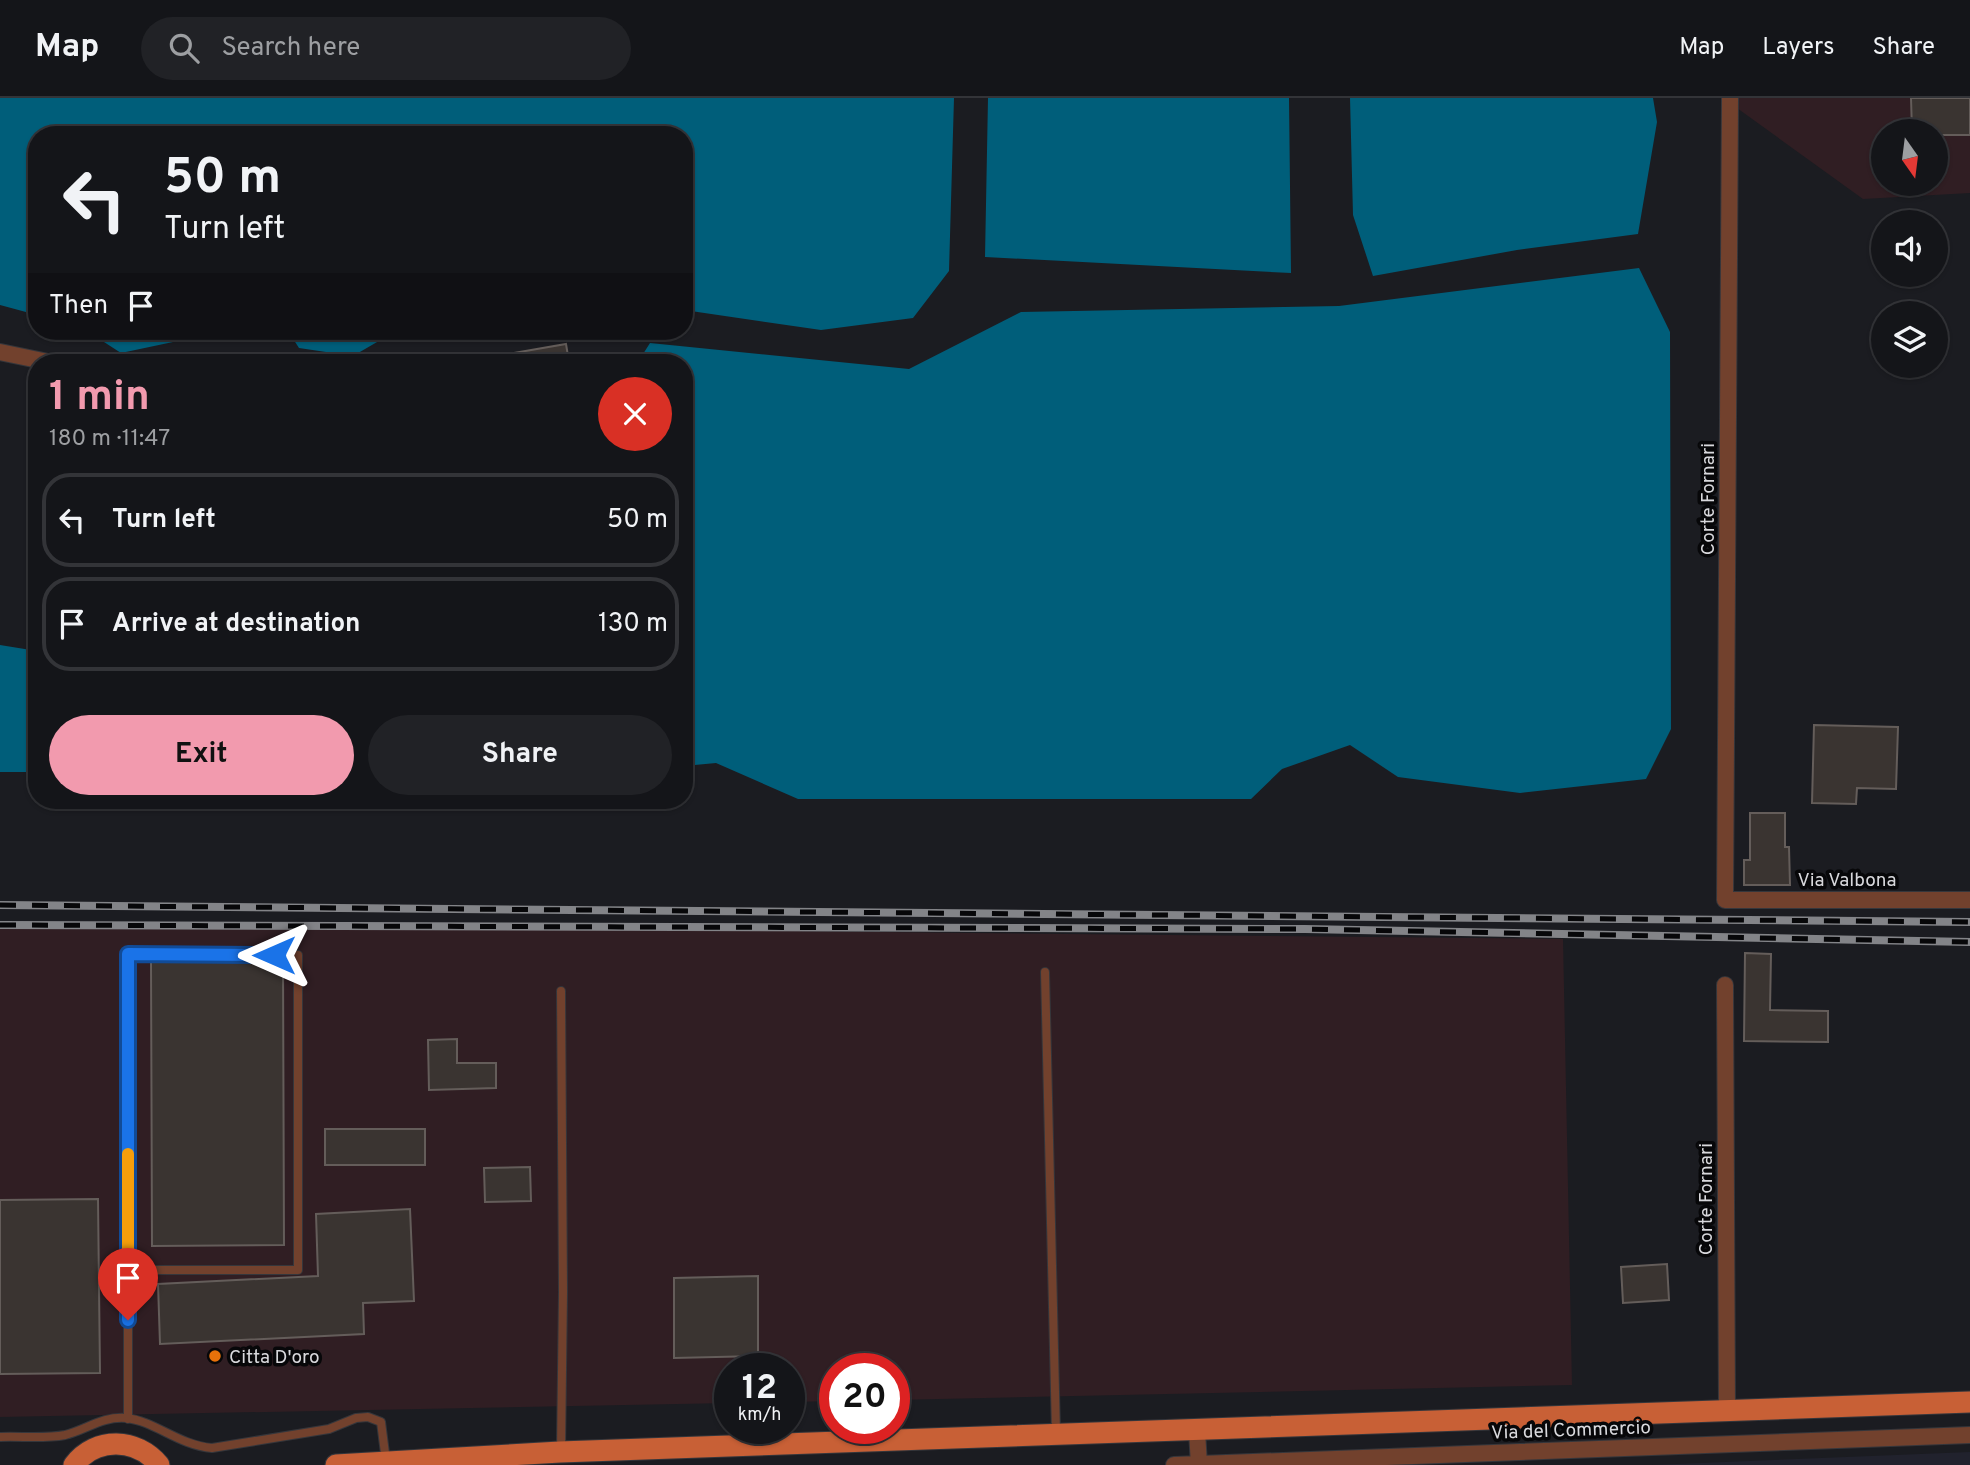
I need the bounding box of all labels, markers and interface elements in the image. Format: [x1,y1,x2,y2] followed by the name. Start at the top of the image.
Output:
[141,17,631,80] search box
[35,27,99,69] text: Map
[165,29,203,67] icon: search
[221,32,360,65] text: Search here
[1679,33,1724,63] text: Map
[1762,33,1834,63] text: Layers
[1872,33,1935,63] text: Share
[1871,119,1948,196] north arrow
[1871,119,1948,378] map controls
[164,149,281,211] text: 50 m
[49,154,140,245] icon: left
[164,210,285,250] text: Turn left
[1871,210,1948,287] button: sound
[122,287,160,325] icon: arrive
[49,290,108,323] text: Then
[1871,301,1948,378] button: layers
[49,372,150,425] text: 1 min
[598,377,672,451] button: close
[49,425,170,454] text: 180 m · 11:47
[1697,443,1721,555] street label: Corte Fornari
[53,501,91,539] icon: left
[112,504,216,537] text: Turn left
[607,504,668,537] text: 50 m
[53,605,91,643] icon: arrive
[112,608,360,641] text: Arrive at destination
[598,608,668,641] text: 130 m
[49,715,354,795] button: Exit
[368,715,672,795] button: Share
[1797,869,1897,893] street label: Via Valbona
[237,918,311,992] position arrow
[1695,1143,1719,1255] street label: Corte Fornari
[98,1248,158,1320] pin
[109,1259,147,1297] icon: arrive
[229,1346,320,1370] place label: Citta D'oro
[207,1348,223,1364] marker: Citta D'oro
[819,1353,910,1444] speed limit sign: 20
[742,1367,777,1411] text: 12
[738,1404,781,1427] text: km/h
[1491,1416,1651,1446] street label: Via del Commercio

